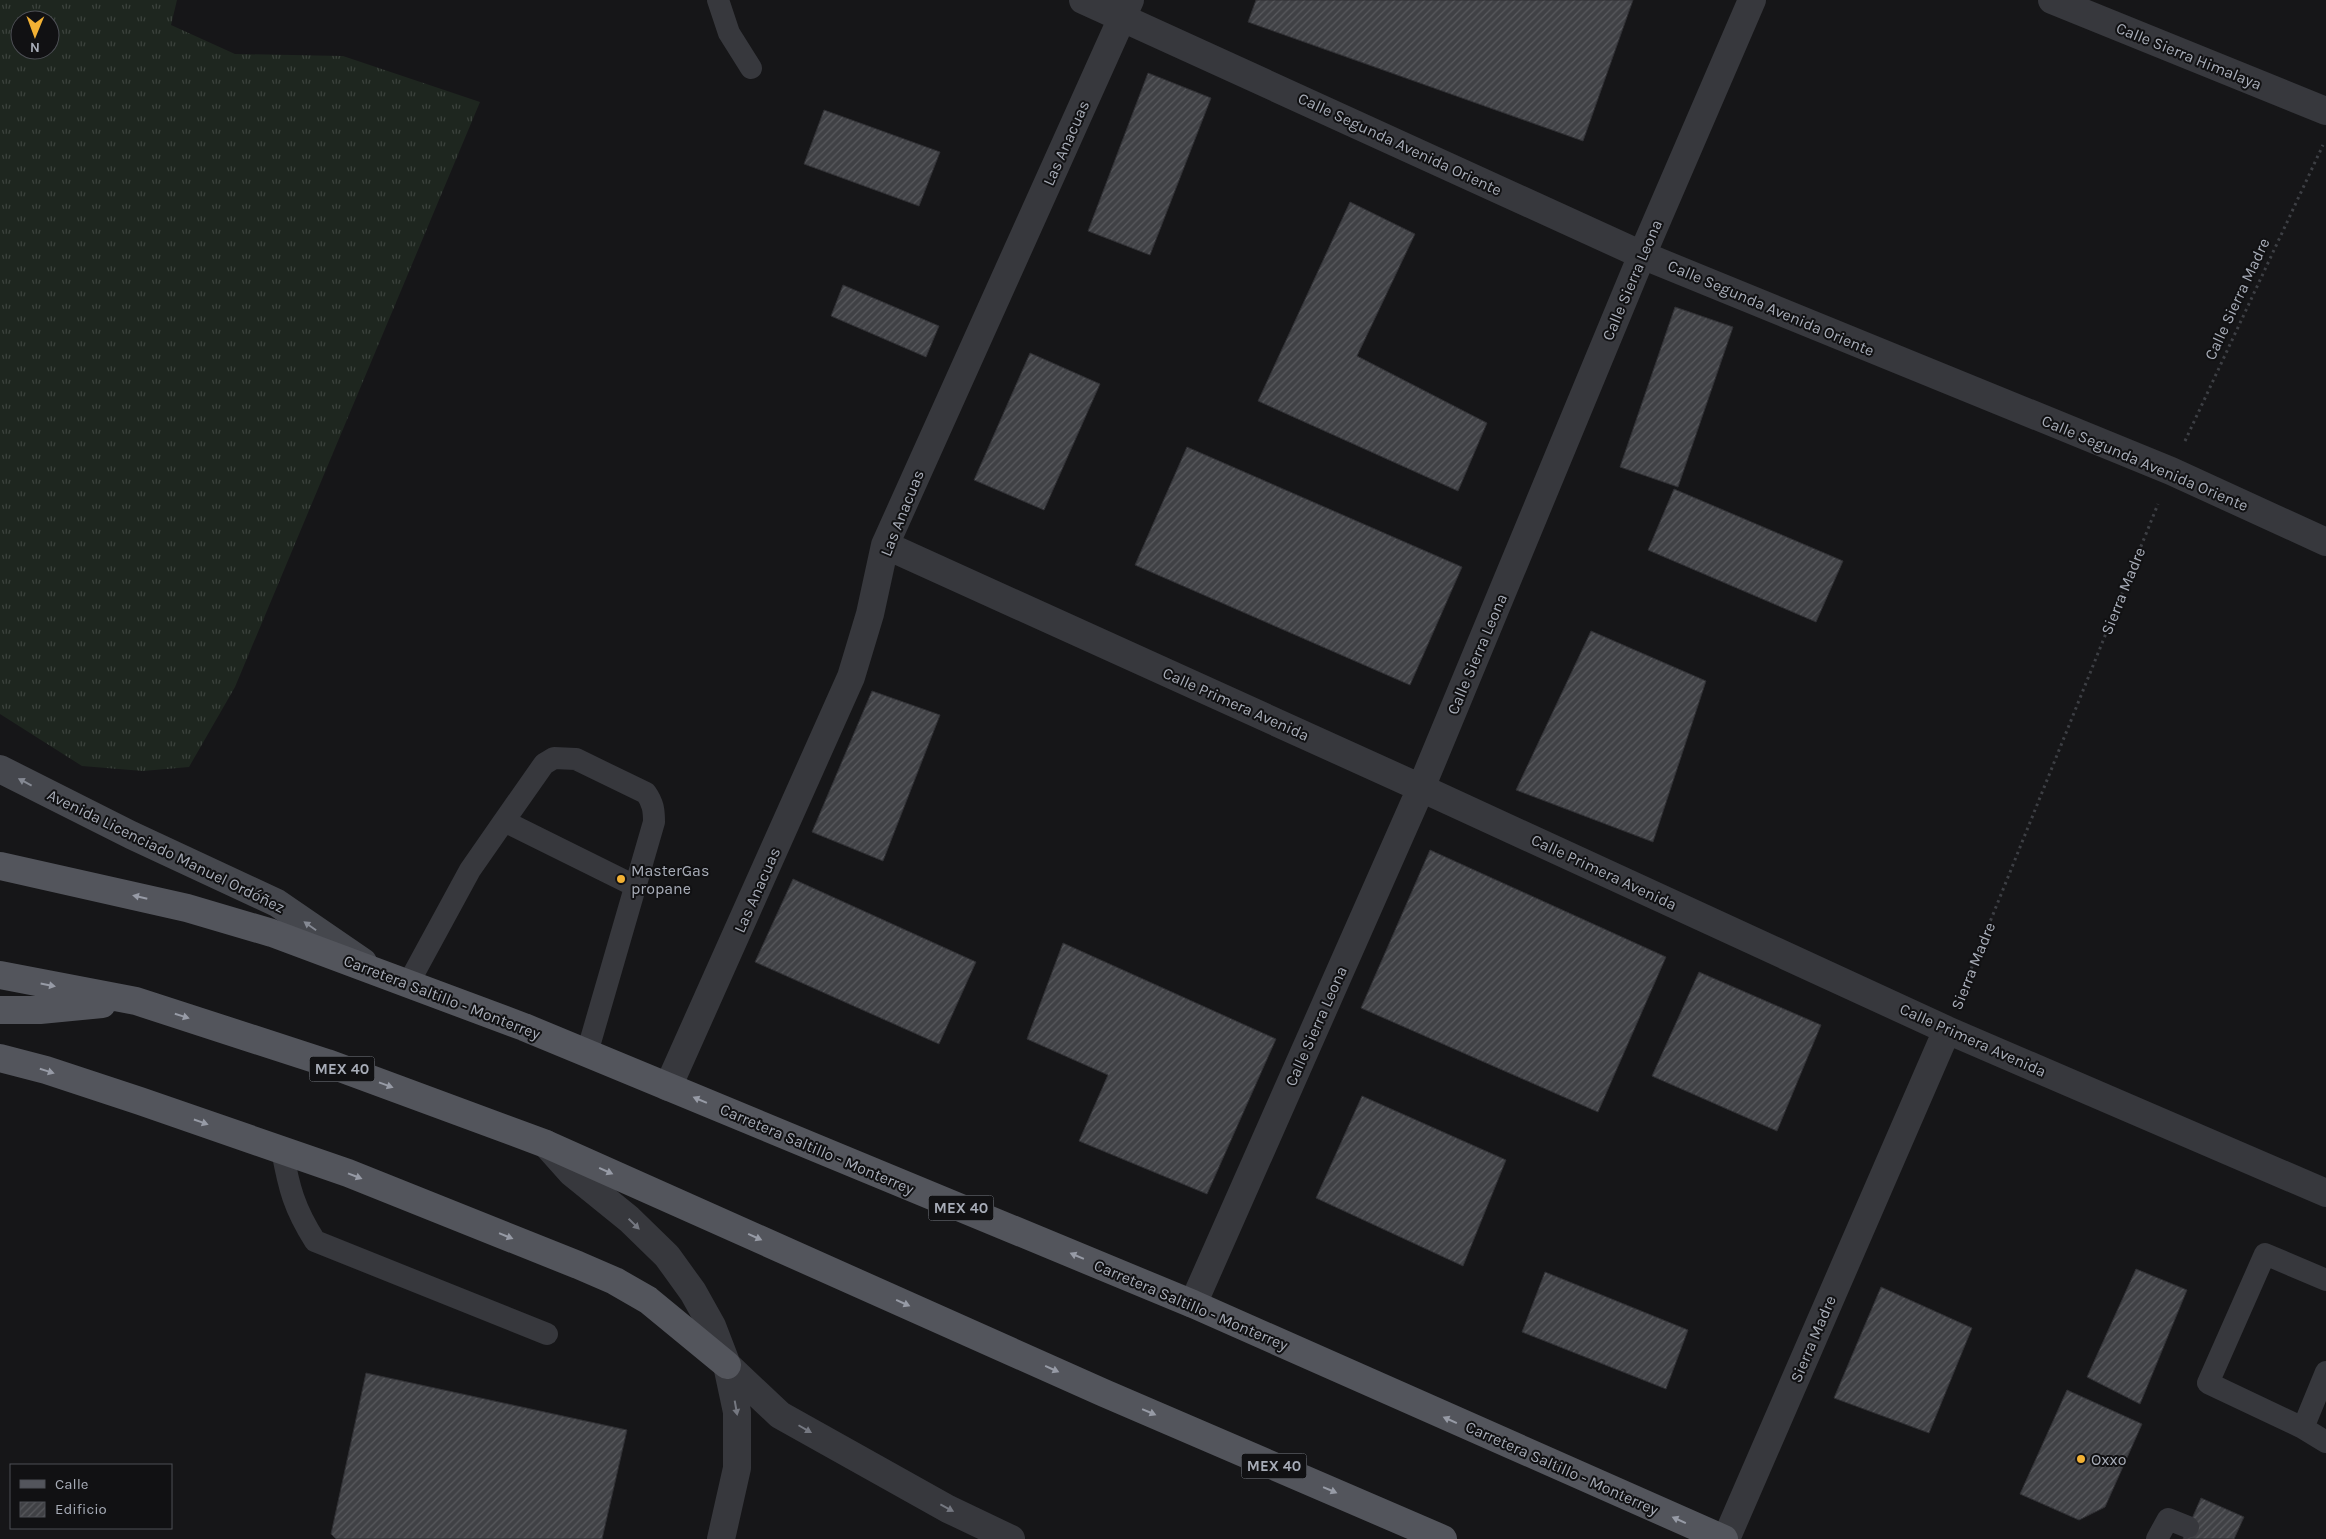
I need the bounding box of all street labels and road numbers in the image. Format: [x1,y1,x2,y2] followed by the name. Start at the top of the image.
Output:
[2113,18,2265,94] street label: Calle Sierra Himalaya
[1295,88,1505,200] street label: Calle Segunda Avenida Oriente
[1039,97,1093,189] street label: Las Anacuas
[1598,217,1666,343] street label: Calle Sierra Leona
[2200,235,2274,363] street label: Calle Sierra Madre
[1665,256,1877,360] street label: Calle Segunda Avenida Oriente
[2039,411,2251,515] street label: Calle Segunda Avenida Oriente
[876,467,928,559] street label: Las Anacuas
[2097,544,2149,638] street label: Sierra Madre
[1443,591,1511,717] street label: Calle Sierra Leona
[1160,663,1312,745] street label: Calle Primera Avenida
[44,785,288,917] street label: Avenida Licenciado Manuel Ordóñez
[1528,830,1680,914] street label: Calle Primera Avenida
[730,844,784,936] street label: Las Anacuas
[1947,919,1999,1013] street label: Sierra Madre
[341,951,543,1044] street label: Carretera Saltillo - Monterrey
[1281,963,1351,1089] street label: Calle Sierra Leona
[1897,999,2049,1081] street label: Calle Primera Avenida
[310,1056,374,1082] road number: MEX 40
[717,1099,917,1199] street label: Carretera Saltillo - Monterrey
[928,1196,994,1220] road number: MEX 40
[1091,1255,1291,1355] street label: Carretera Saltillo - Monterrey
[1786,1293,1840,1385] street label: Sierra Madre
[1463,1417,1662,1519] street label: Carretera Saltillo - Monterrey
[1242,1454,1306,1478] road number: MEX 40

